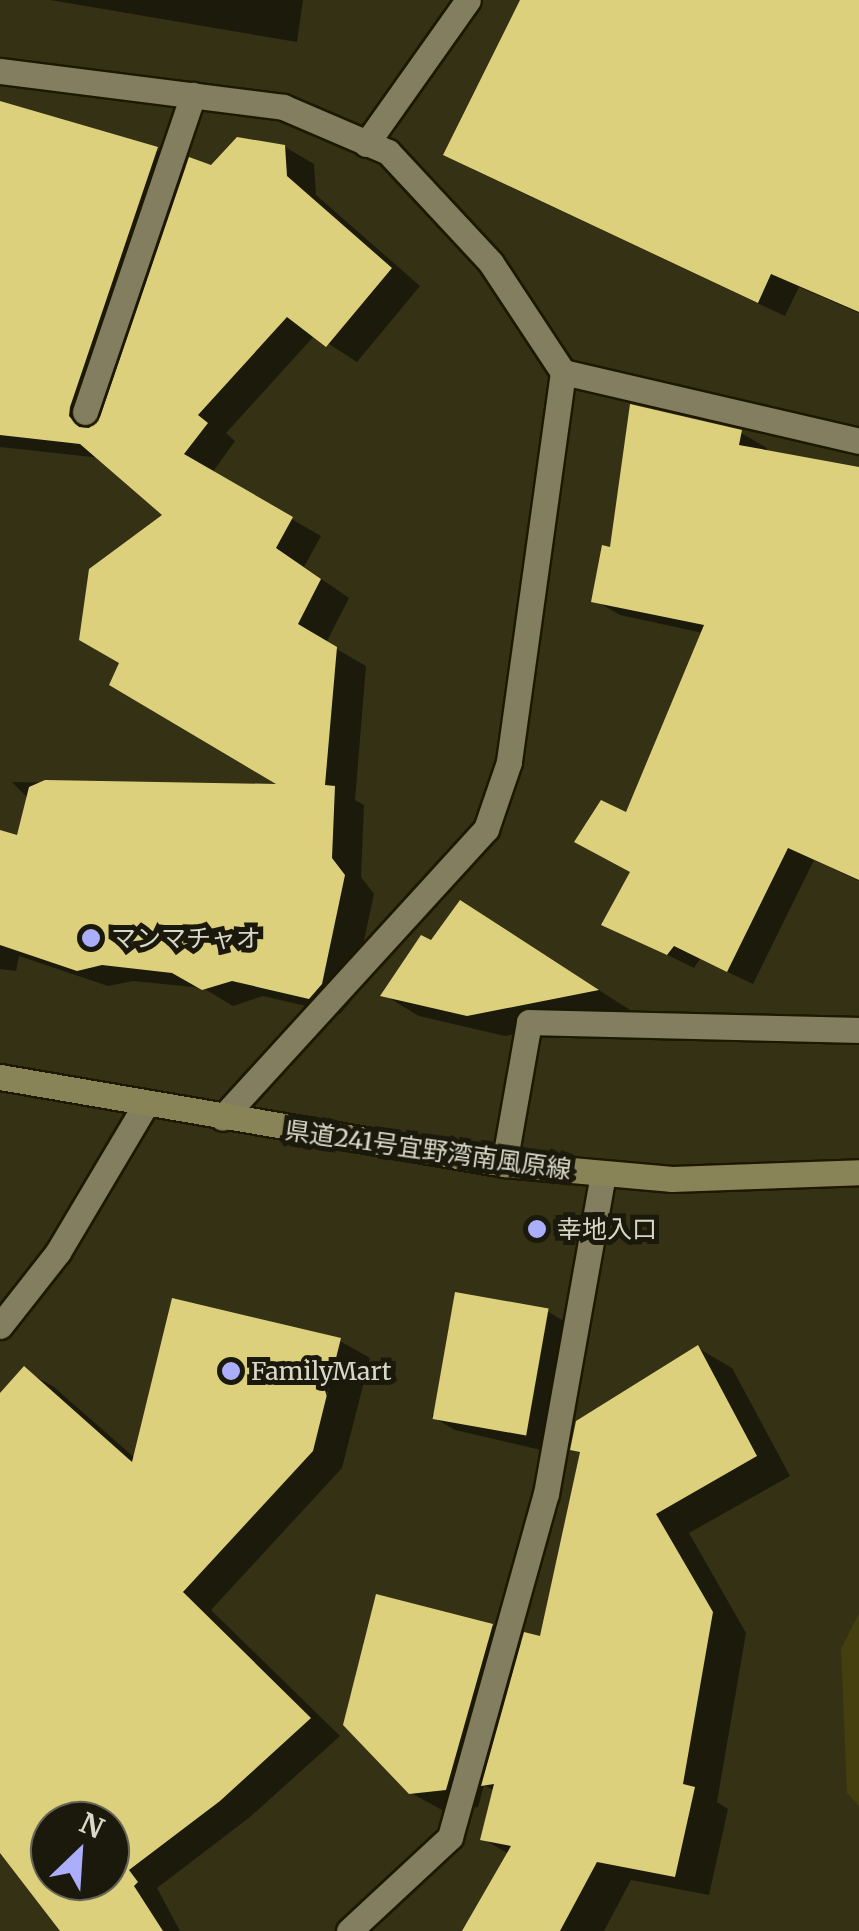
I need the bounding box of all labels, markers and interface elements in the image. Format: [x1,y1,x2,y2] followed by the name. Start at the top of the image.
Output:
[111,923,261,953] place label: マンマチャオ
[80,927,102,949] marker: マンマチャオ
[283,1115,573,1185] street label: 県道241号宜野湾南風原線
[557,1214,657,1244] place label: 幸地入口
[526,1218,548,1240] marker: 幸地入口
[251,1356,391,1386] place label: FamilyMart
[220,1360,242,1382] marker: FamilyMart
[30,1801,130,1901] north arrow
[74,1805,109,1847] text: N

